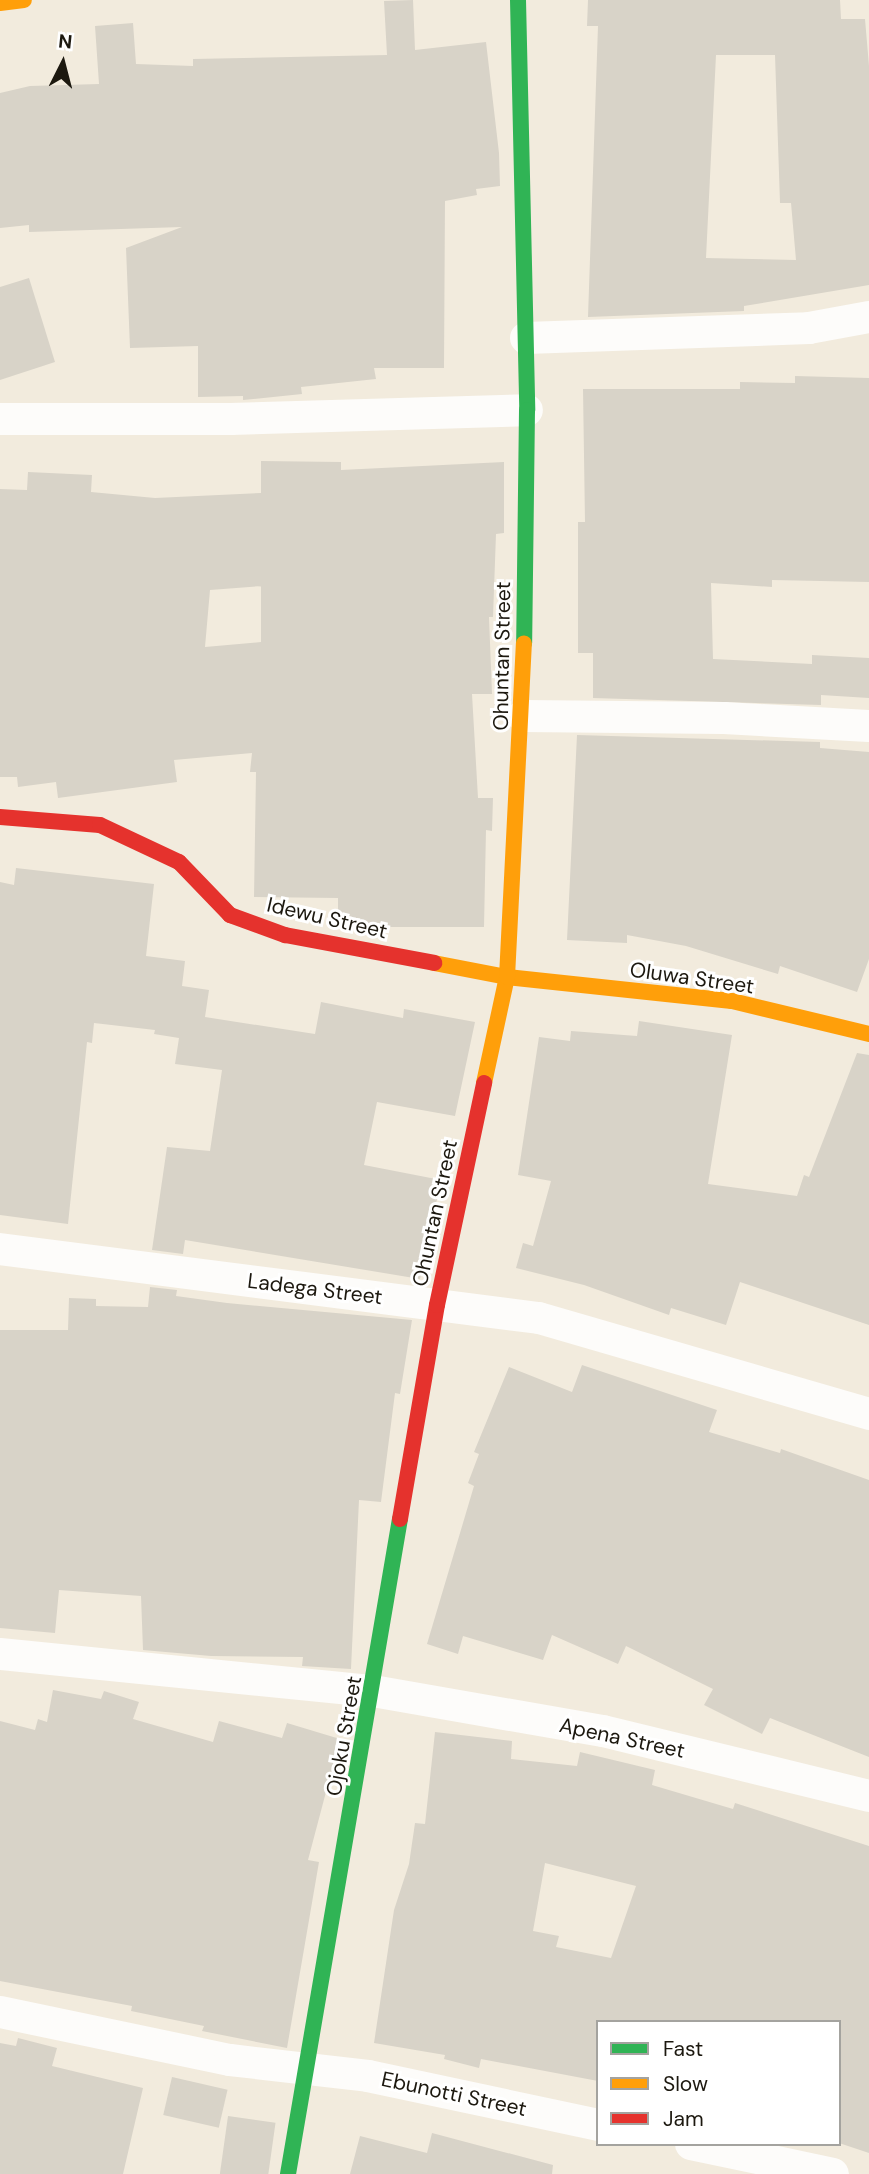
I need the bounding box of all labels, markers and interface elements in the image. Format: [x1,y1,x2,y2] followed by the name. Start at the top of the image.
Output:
[28,28,98,98] north arrow
[57,28,73,55] text: N
[488,581,516,731] street label: Ohuntan Street
[264,892,390,944] street label: Idewu Street
[628,957,756,999] street label: Oluwa Street
[407,1137,463,1289] street label: Ohuntan Street
[246,1268,384,1310] street label: Ladega Street
[321,1674,367,1798] street label: Ojoku Street
[557,1712,687,1764] street label: Apena Street
[596,2020,841,2146] legend
[663,2035,703,2063] text: Fast
[379,2066,529,2122] street label: Ebunotti Street
[663,2070,708,2098] text: Slow
[663,2105,704,2133] text: Jam

